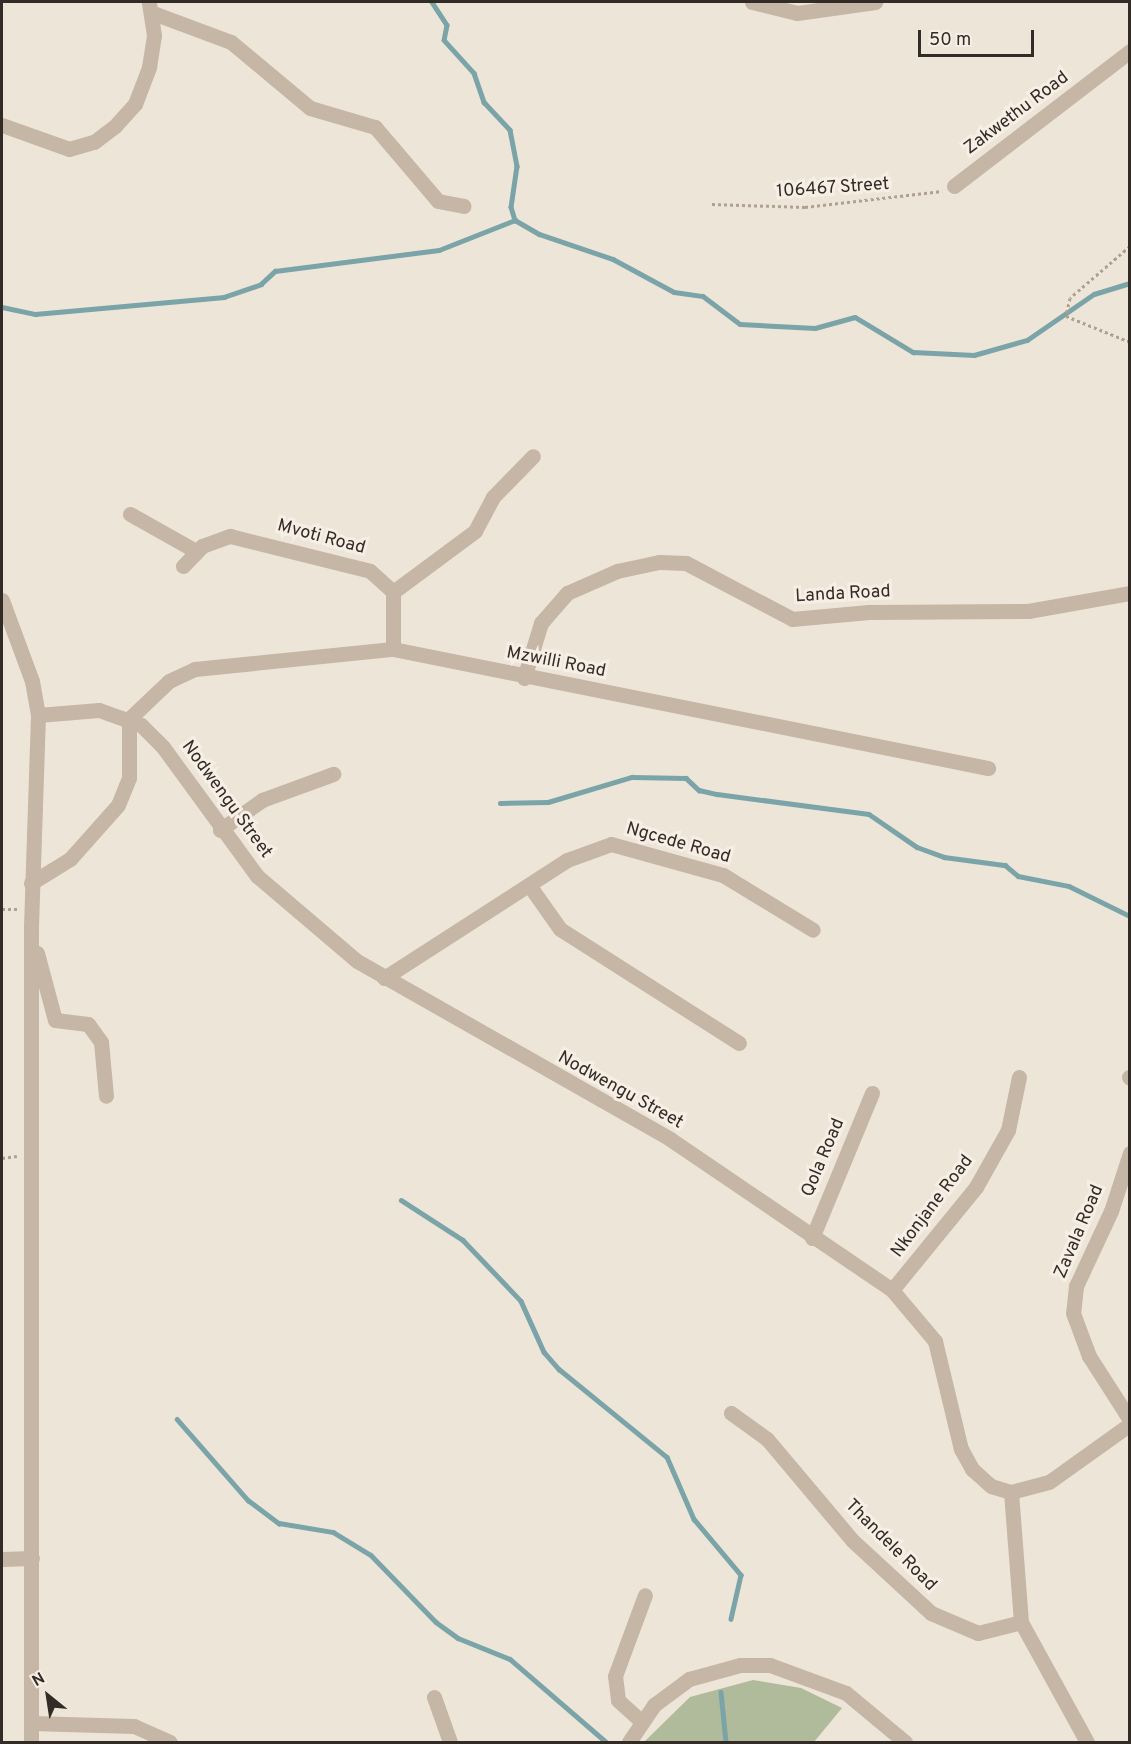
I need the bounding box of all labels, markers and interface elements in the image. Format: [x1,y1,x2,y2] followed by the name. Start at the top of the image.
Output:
[921,18,1036,56] scale bar
[929,29,971,52] text: 50 m
[960,68,1074,160] street label: Zakwethu Road
[776,174,890,204] street label: 106467 Street
[275,516,367,560] street label: Mvoti Road
[795,582,891,608] street label: Landa Road
[504,643,608,683] street label: Mzwilli Road
[176,737,276,863] street label: Nodwengu Street
[623,819,733,869] street label: Ngcede Road
[553,1048,687,1134] street label: Nodwengu Street
[798,1116,850,1200] street label: Qola Road
[887,1152,979,1262] street label: Nkonjane Road
[1051,1182,1109,1282] street label: Zavala Road
[840,1496,940,1596] street label: Thandele Road
[18,1666,78,1726] north arrow
[29,1669,49,1692] text: N

